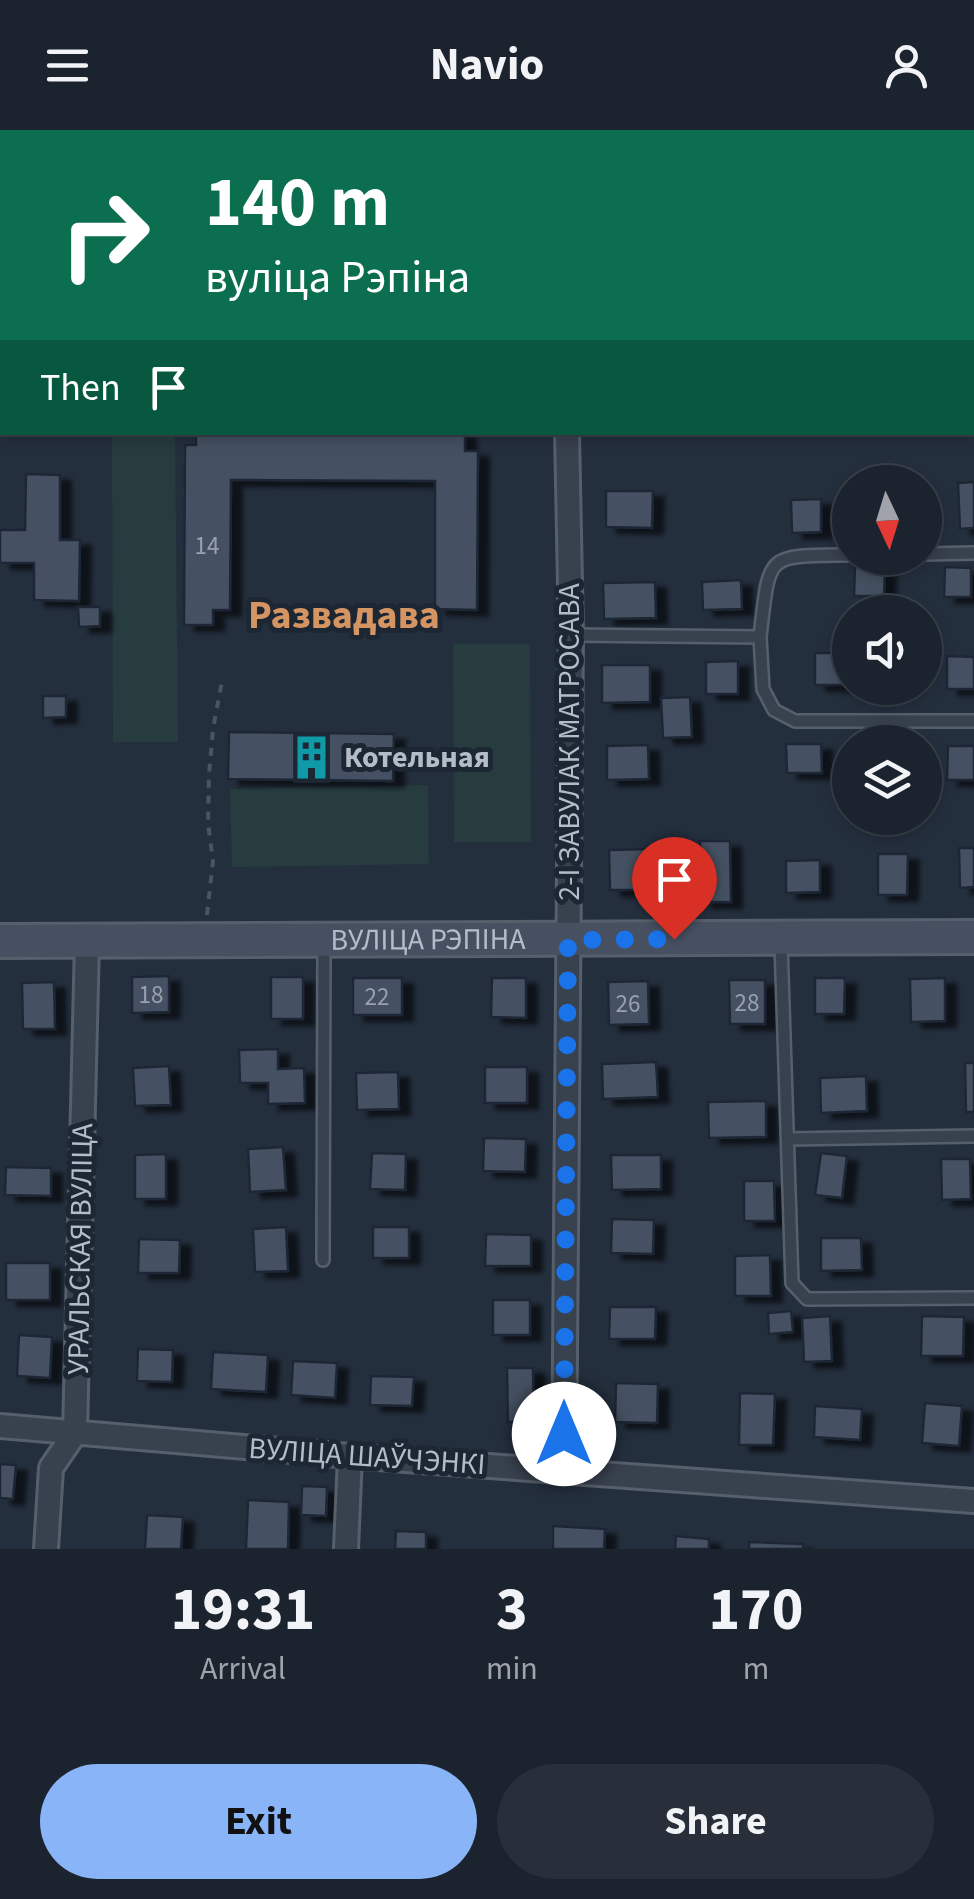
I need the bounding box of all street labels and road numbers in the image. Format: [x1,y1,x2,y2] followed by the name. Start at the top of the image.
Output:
[548,583,591,901] street label: 2-І ЗАВУЛАК МАТРОСАВА
[330,918,526,962] street label: ВУЛІЦА РЭПІНА
[57,1122,104,1375] street label: УРАЛЬСКАЯ ВУЛІЦА
[247,1427,487,1486] street label: ВУЛІЦА ШАЎЧЭНКІ

